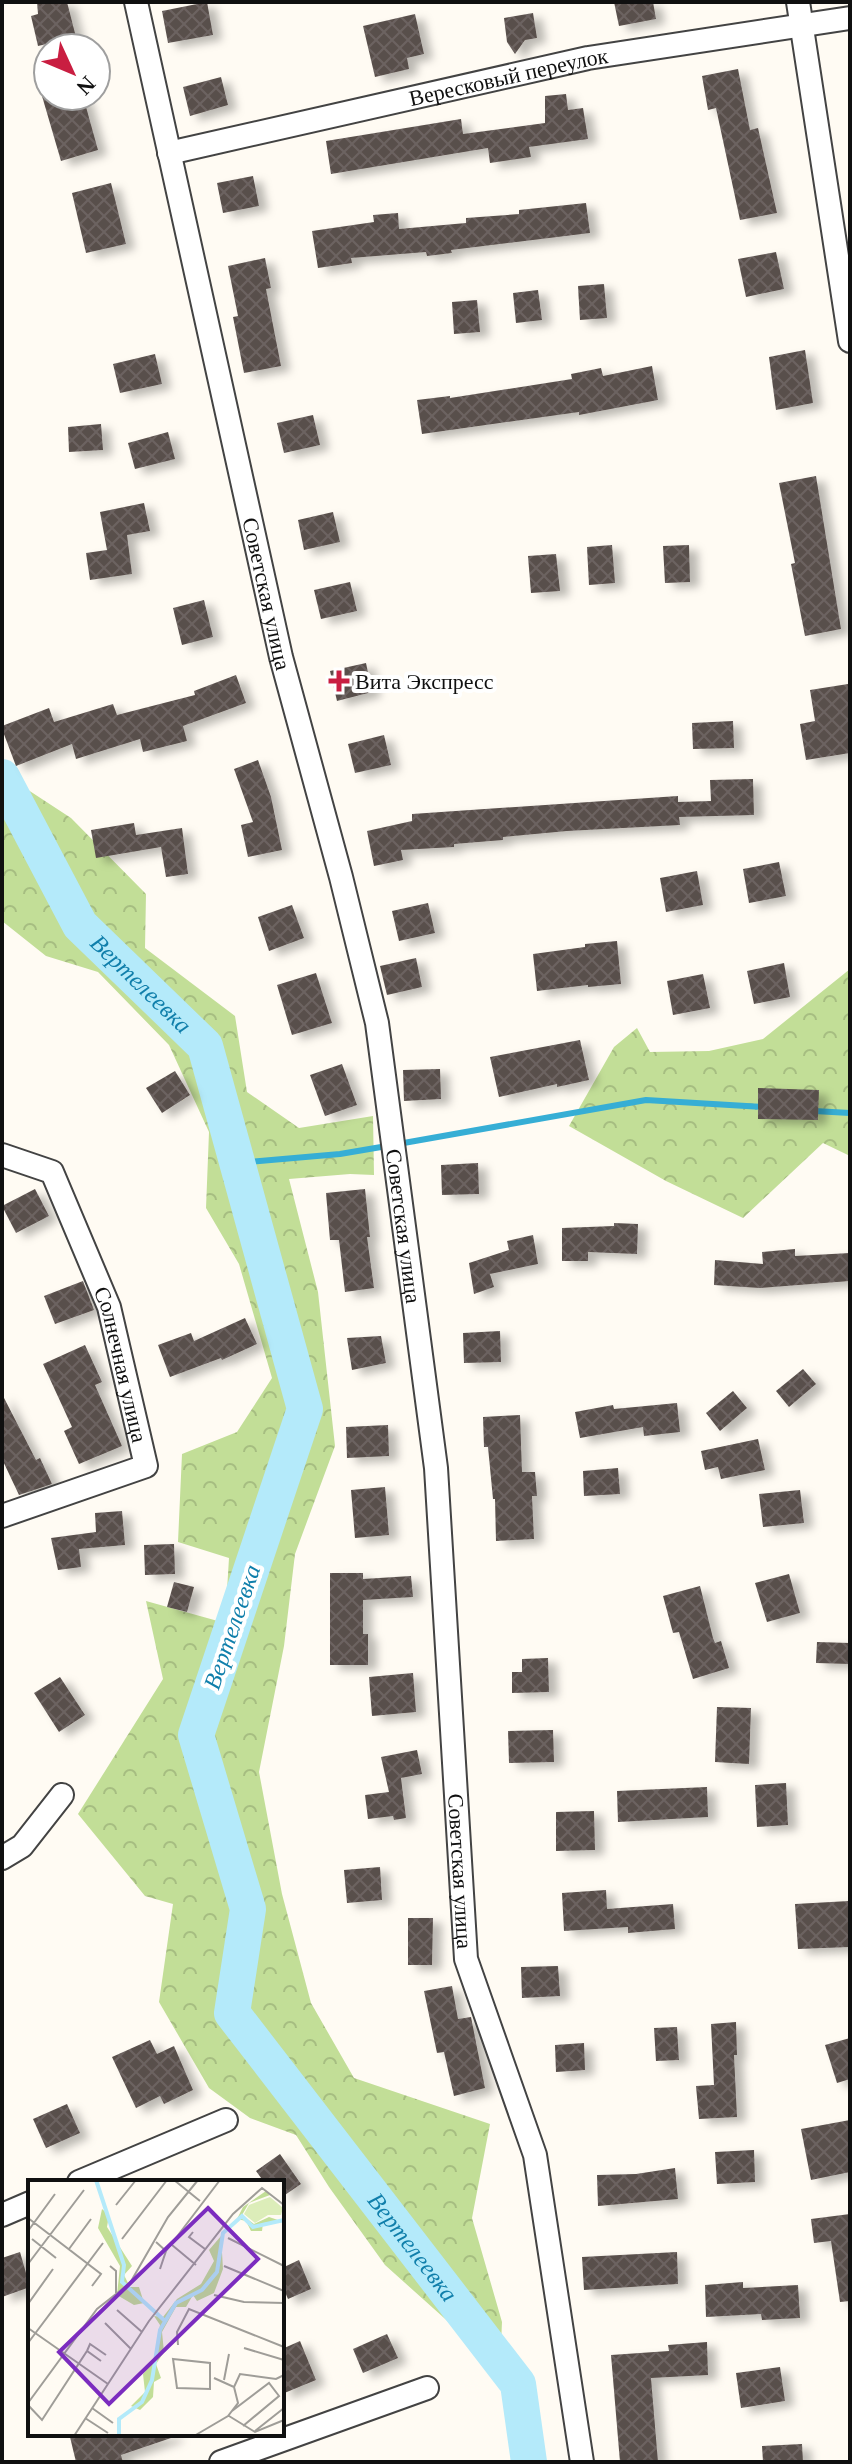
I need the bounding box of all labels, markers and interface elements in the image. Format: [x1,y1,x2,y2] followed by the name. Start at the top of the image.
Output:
[32,32,112,112] north arrow
[407,43,610,111] street label: Вересковый переулок
[71,71,101,100] text: N
[238,515,297,673] street label: Советская улица
[355,669,494,694] place label: Вита Экспресс
[330,672,348,690] marker: Вита Экспресс
[85,929,197,1038] water label: Вертелеевка
[381,1147,427,1305] street label: Советская улица
[89,1282,153,1445] street label: Солнечная улица
[199,1561,265,1693] water label: Вертелеевка
[443,1793,478,1950] street label: Советская улица
[28,2180,284,2436] inset map
[363,2188,462,2307] water label: Вертелеевка

